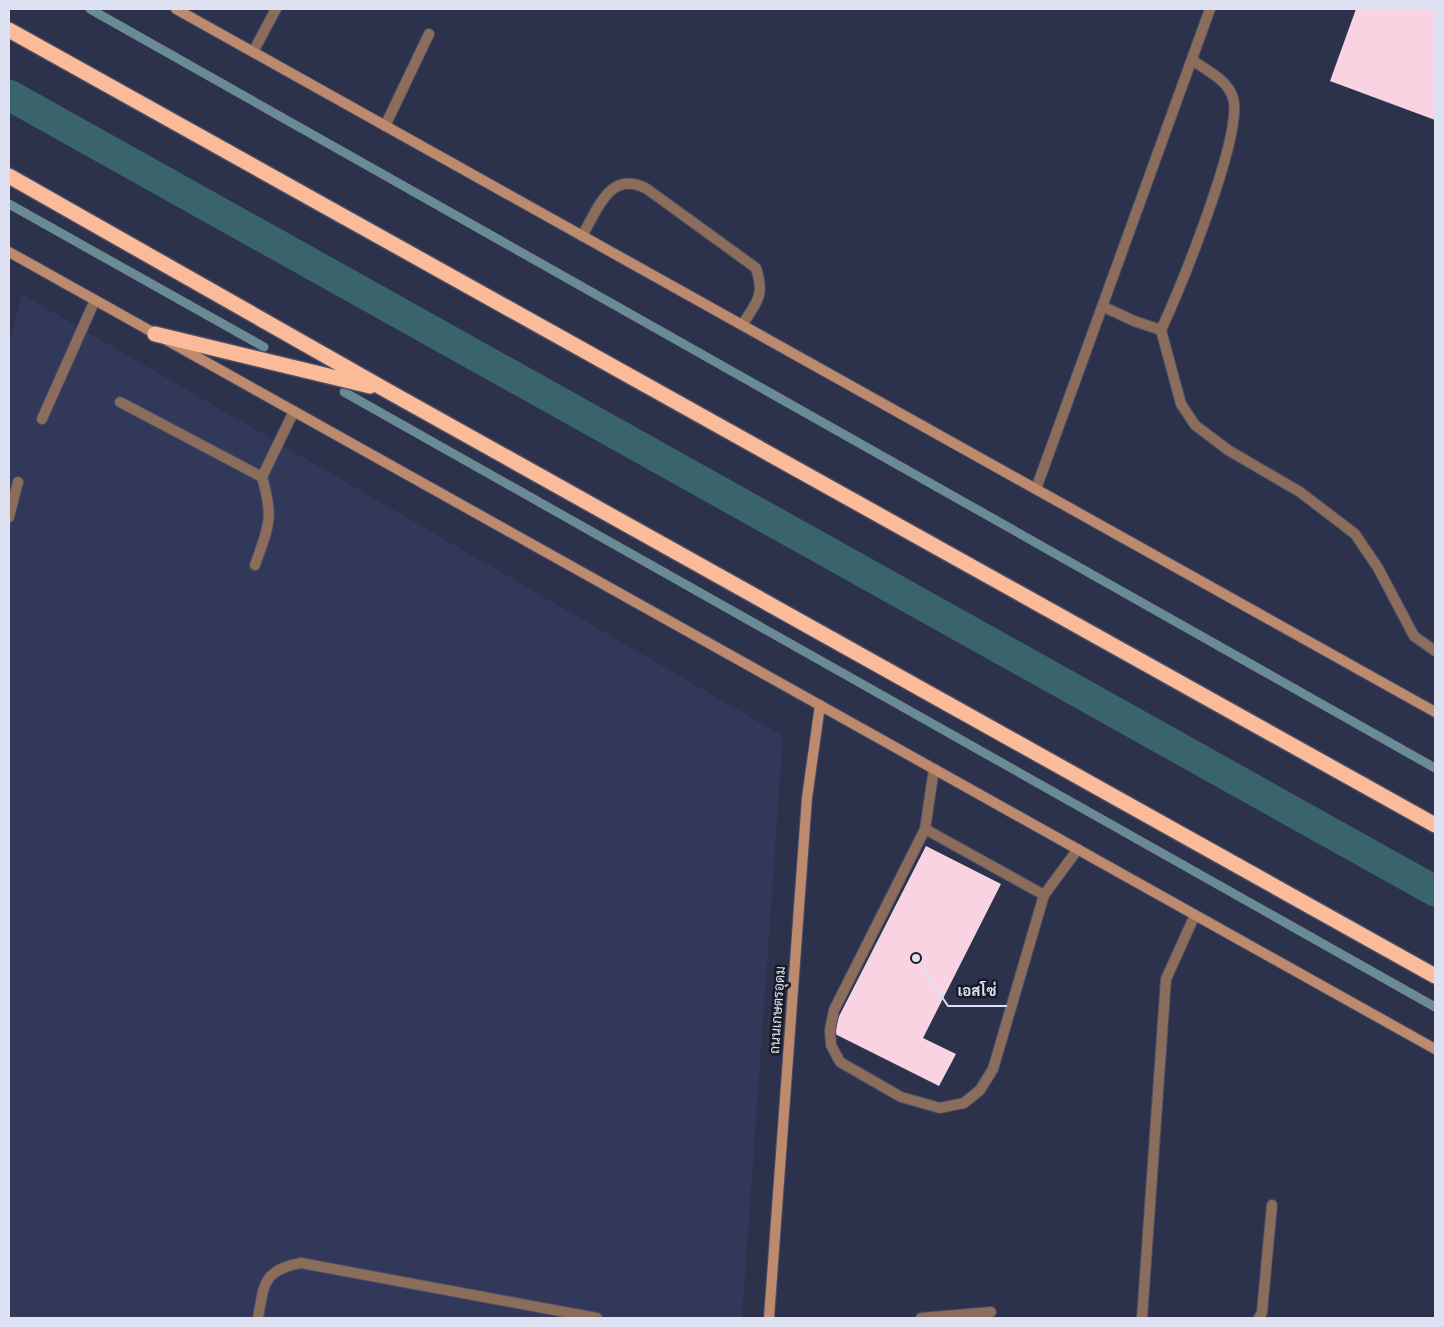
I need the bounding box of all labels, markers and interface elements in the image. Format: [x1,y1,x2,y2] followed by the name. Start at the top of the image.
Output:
[766,965,790,1055] street label: ถนนเกษตรอุดม
[948,976,1007,1006] callout: เอสโซ่
[957,980,997,1000] text: เอสโซ่

